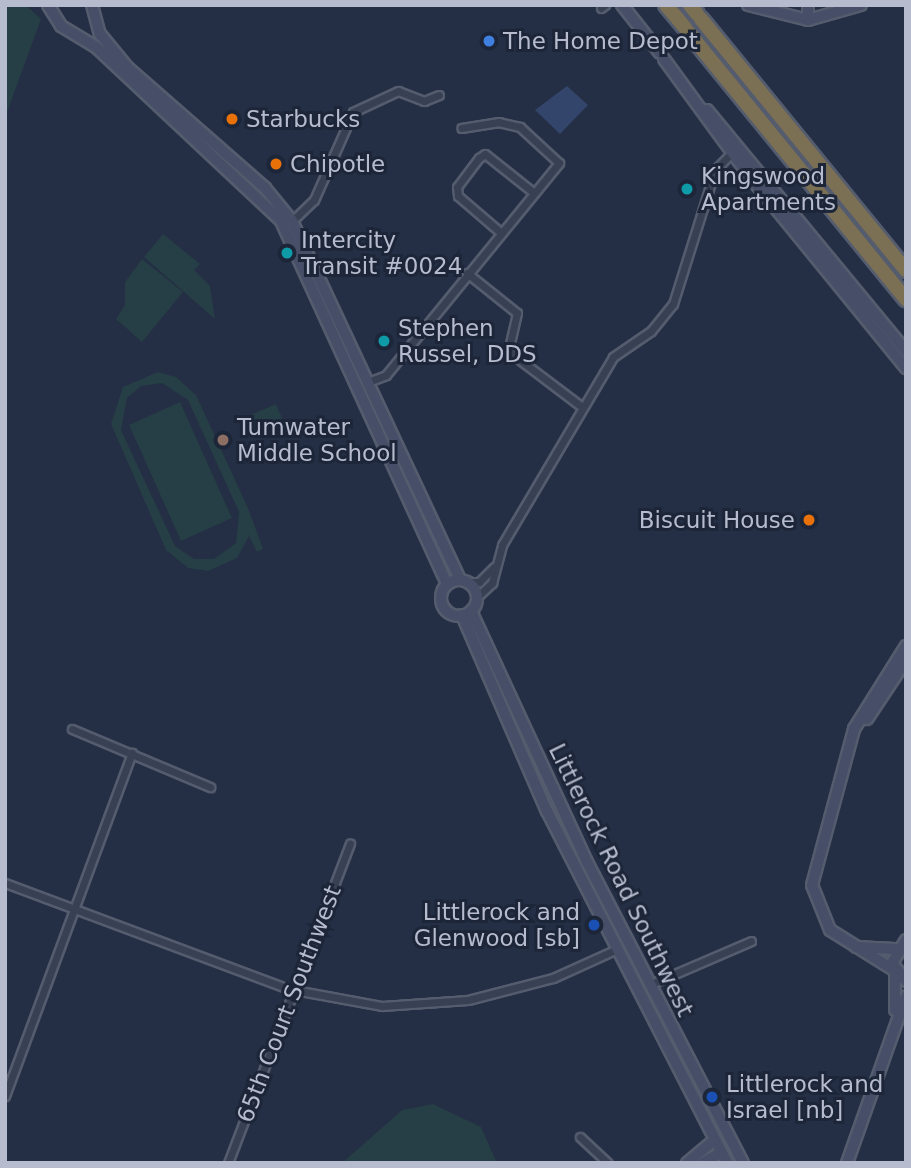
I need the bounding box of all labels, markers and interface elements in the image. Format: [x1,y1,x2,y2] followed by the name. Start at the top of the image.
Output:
[503,27,698,55] place label: The Home Depot
[481,33,497,49] marker: The Home Depot
[246,105,360,133] place label: Starbucks
[224,111,240,127] marker: Starbucks
[290,150,385,178] place label: Chipotle
[268,156,284,172] marker: Chipotle
[701,162,836,216] place label: Kingswood Apartments
[679,181,695,197] marker: Kingswood Apartments
[301,226,462,280] place label: Intercity Transit #0024
[279,245,295,261] marker: Intercity Transit #0024
[398,314,537,368] place label: Stephen Russel, DDS
[376,333,392,349] marker: Stephen Russel, DDS
[237,413,397,467] place label: Tumwater Middle School
[215,432,231,448] marker: Tumwater Middle School
[639,506,795,534] place label: Biscuit House
[801,512,817,528] marker: Biscuit House
[543,739,699,1021] street label: Littlerock Road Southwest
[231,882,347,1126] street label: 65th Court Southwest
[414,898,580,952] place label: Littlerock and Glenwood [sb]
[586,917,602,933] marker: Littlerock and Glenwood [sb]
[726,1070,883,1124] place label: Littlerock and Israel [nb]
[704,1089,720,1105] marker: Littlerock and Israel [nb]

